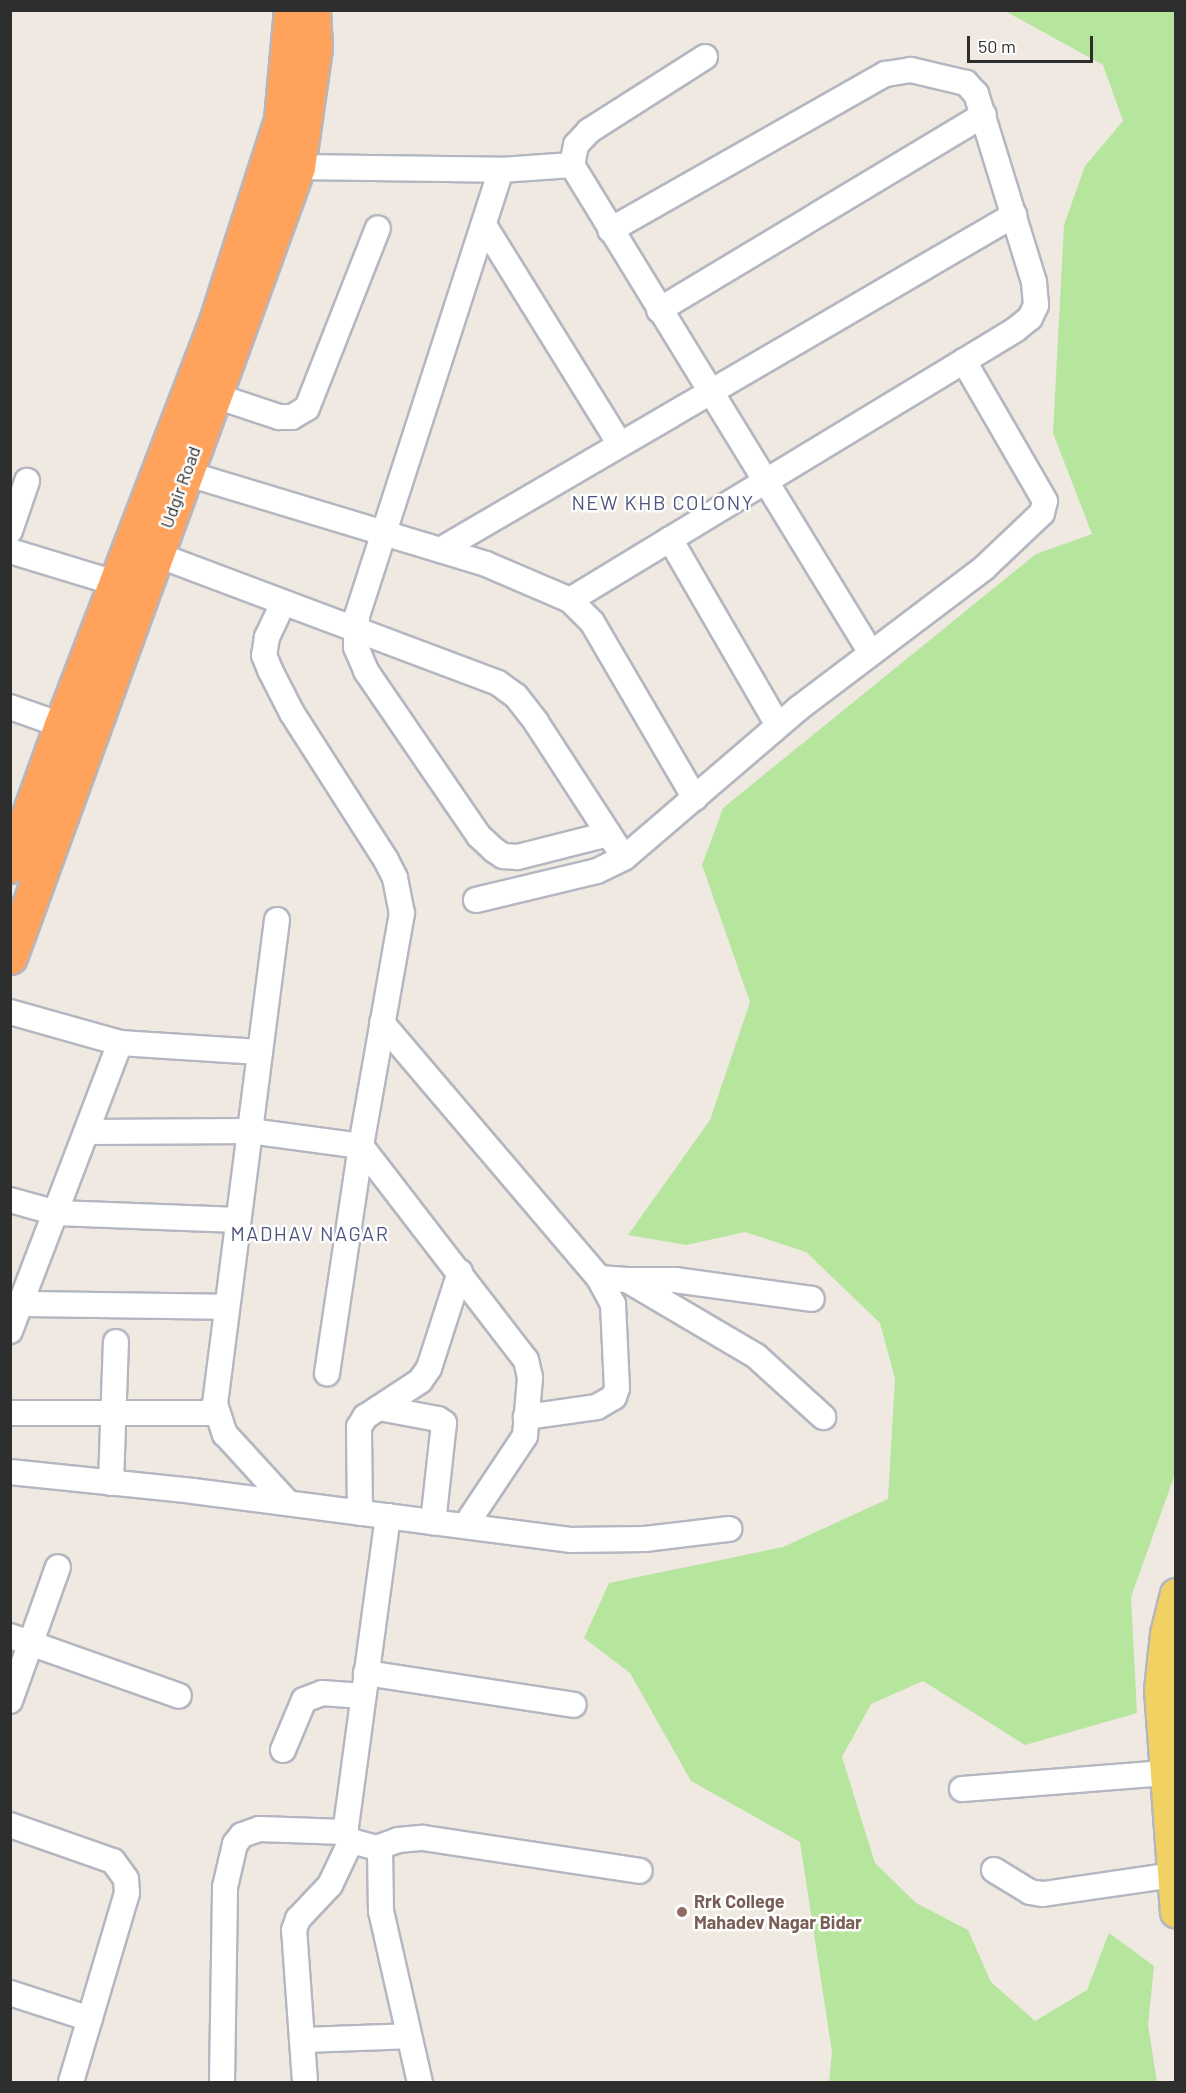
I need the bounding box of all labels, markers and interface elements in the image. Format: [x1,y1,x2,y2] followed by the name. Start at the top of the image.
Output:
[970,24,1096,62] scale bar
[978,35,1016,57] text: 50 m
[155,443,205,531] street label: Udgir Road
[571,490,755,514] district label: NEW KHB COLONY
[230,1221,390,1245] district label: MADHAV NAGAR
[694,1891,862,1934] place label: Rrk College Mahadev Nagar Bidar
[675,1905,689,1919] marker: Rrk College Mahadev Nagar Bidar

